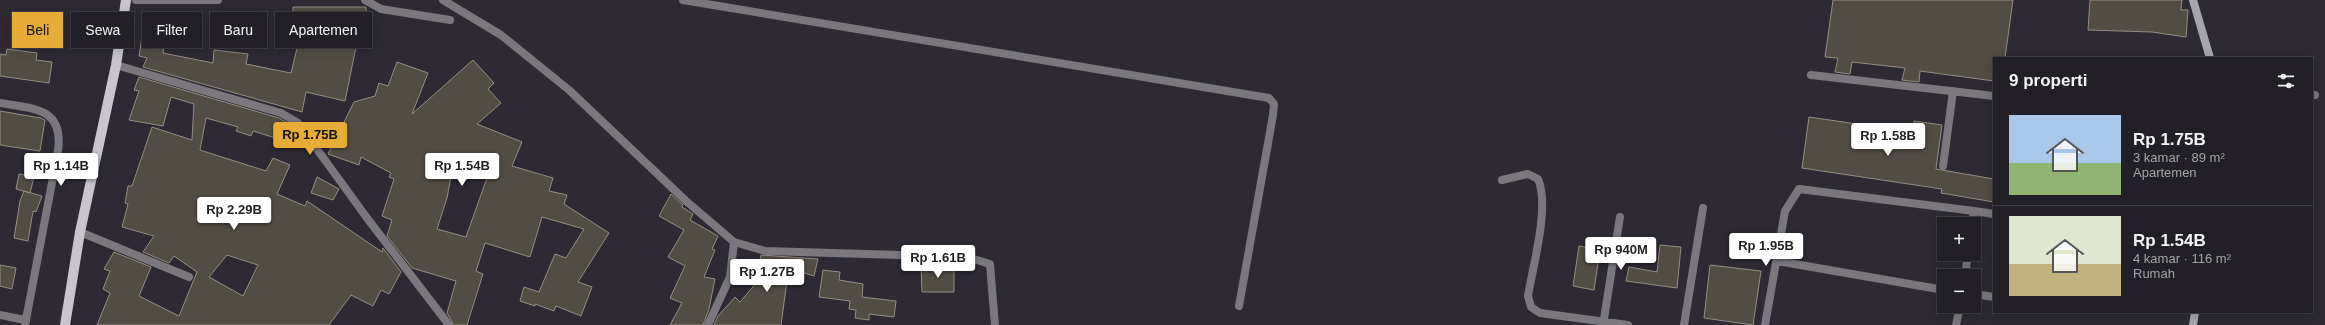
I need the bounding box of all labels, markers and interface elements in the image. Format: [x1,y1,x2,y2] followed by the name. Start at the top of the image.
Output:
[12,12,63,48] chip: Beli
[71,12,134,48] chip: Sewa
[142,12,202,48] chip: Filter
[210,12,267,48] chip: Baru
[275,12,372,48] chip: Apartemen
[2275,70,2297,92] icon: filters
[2009,71,2087,90] text: 9 properti
[269,122,351,156] pin: Rp 1.75B
[1847,123,1929,157] pin: Rp 1.58B
[282,127,338,142] text: Rp 1.75B
[1860,128,1916,143] text: Rp 1.58B
[2133,130,2206,149] text: Rp 1.75B
[2041,131,2089,179] icon: home
[2133,150,2225,165] text: 3 kamar · 89 m²
[20,153,102,187] pin: Rp 1.14B
[421,153,503,187] pin: Rp 1.54B
[33,158,89,173] text: Rp 1.14B
[434,158,490,173] text: Rp 1.54B
[2133,165,2197,180] text: Apartemen
[193,197,275,231] pin: Rp 2.29B
[206,202,262,217] text: Rp 2.29B
[1937,217,1981,313] map controls
[1937,217,1981,261] button: +
[2133,231,2206,250] text: Rp 1.54B
[2041,232,2089,280] icon: home
[1725,233,1807,267] pin: Rp 1.95B
[1584,237,1658,271] pin: Rp 940M
[1738,238,1794,253] text: Rp 1.95B
[1594,242,1648,257] text: Rp 940M
[897,245,979,279] pin: Rp 1.61B
[910,250,966,265] text: Rp 1.61B
[2133,251,2231,266] text: 4 kamar · 116 m²
[726,259,808,293] pin: Rp 1.27B
[739,264,795,279] text: Rp 1.27B
[2133,266,2175,281] text: Rumah
[1937,269,1981,313] button: −

